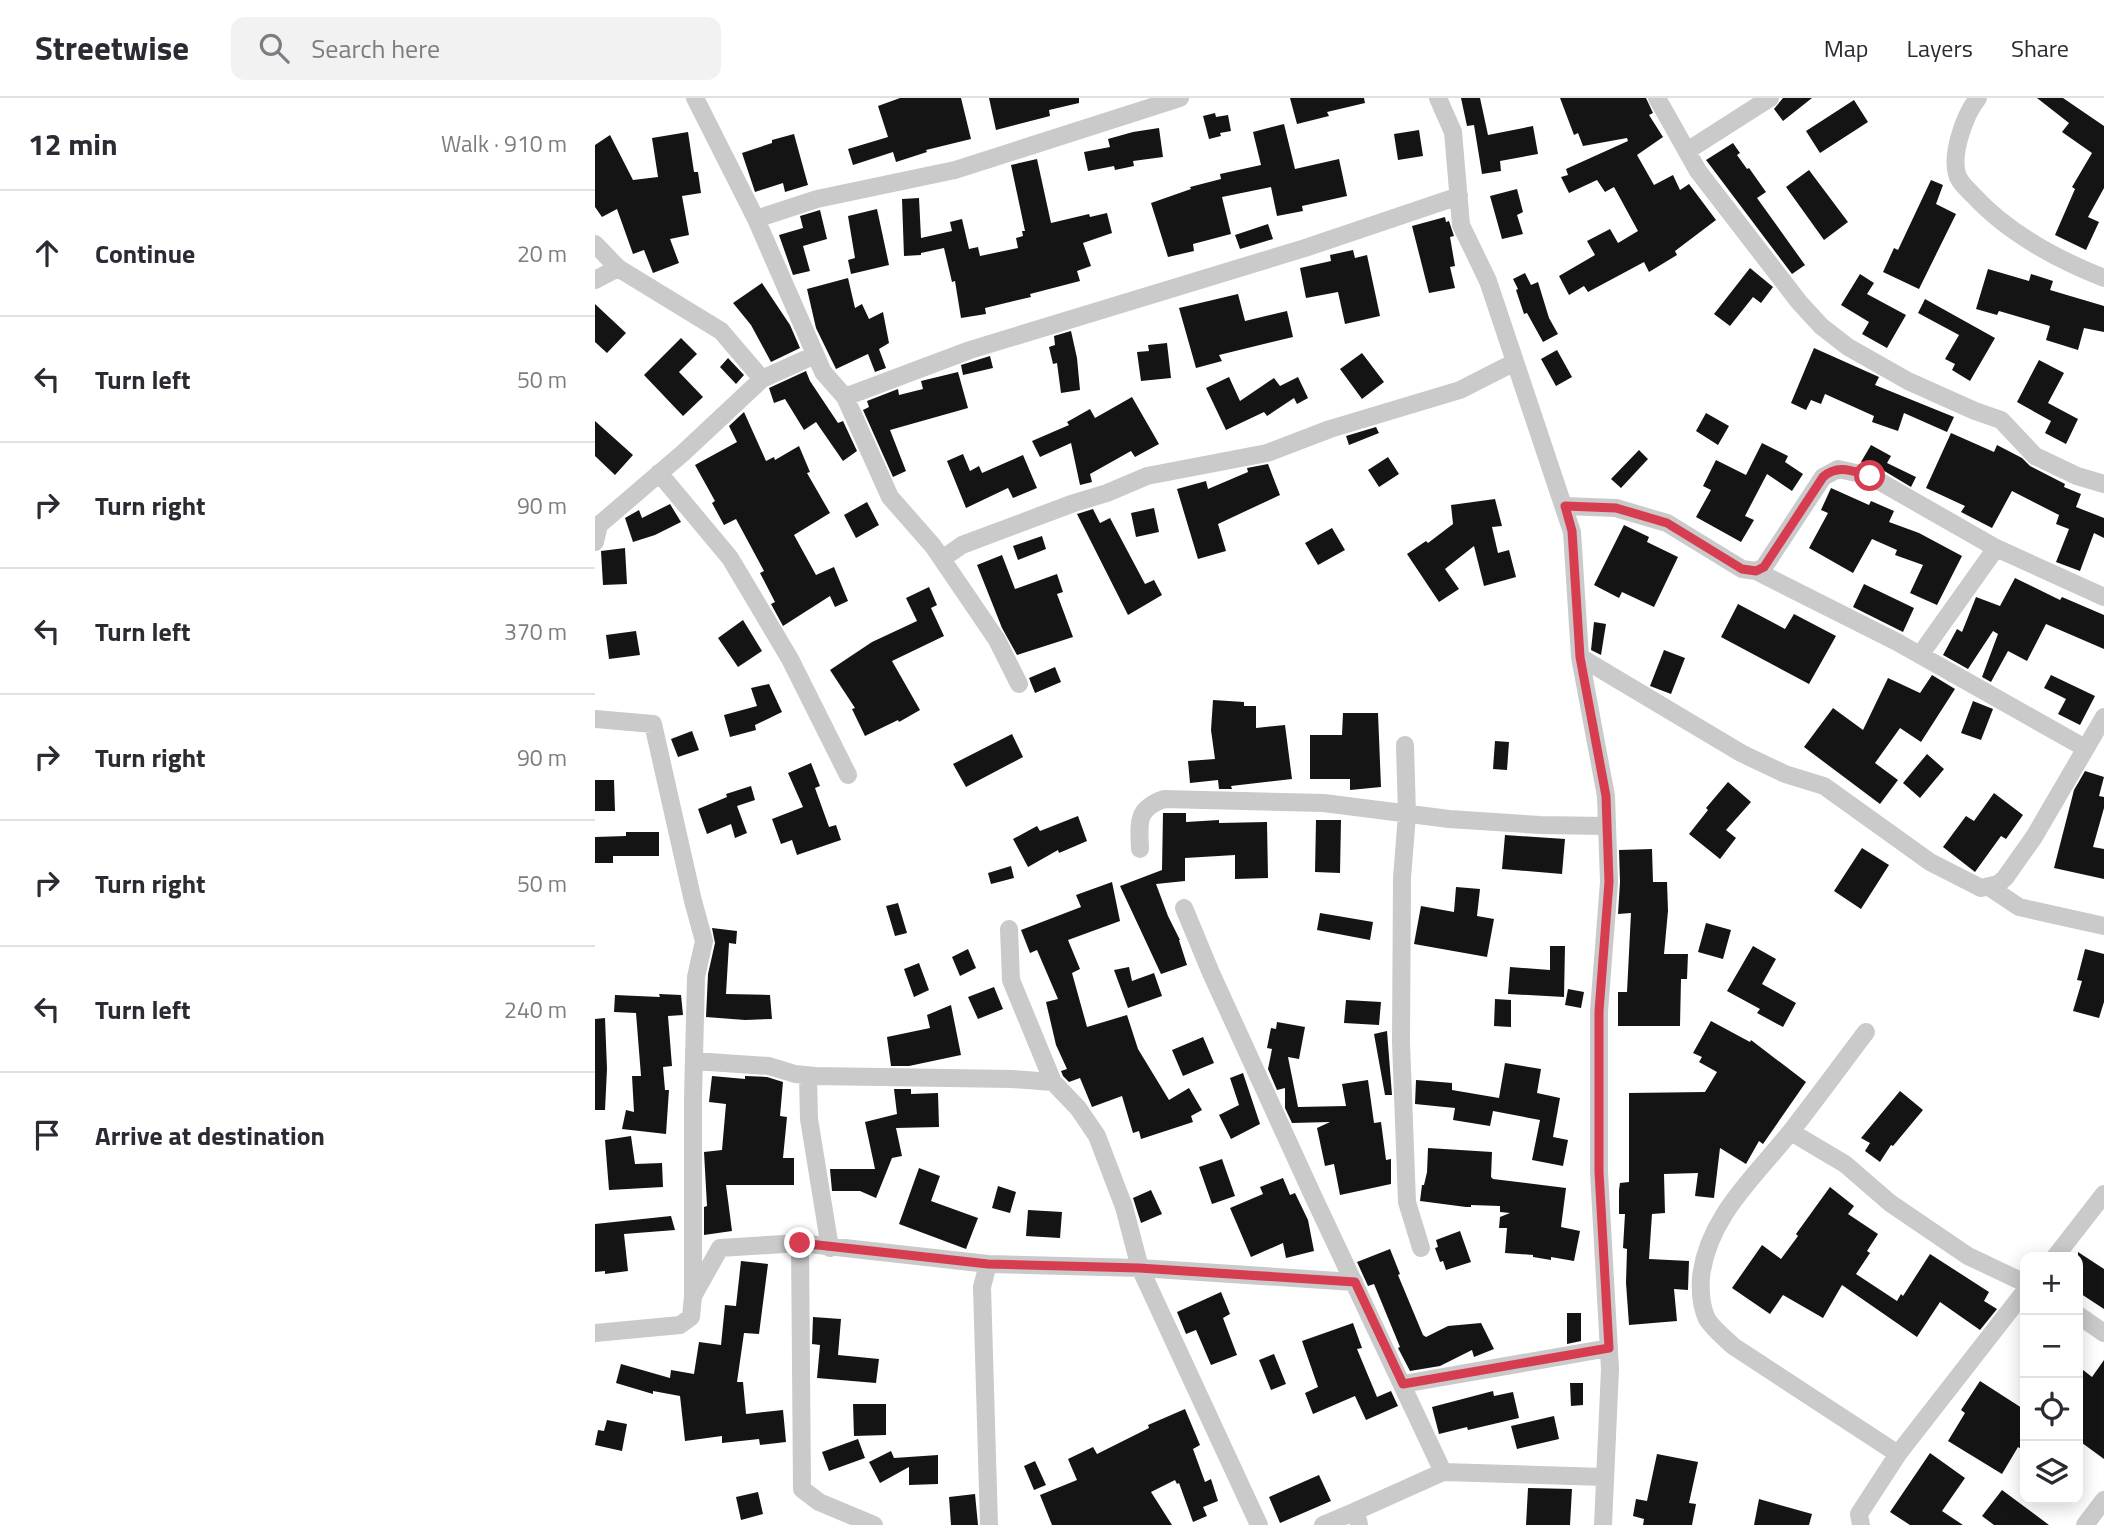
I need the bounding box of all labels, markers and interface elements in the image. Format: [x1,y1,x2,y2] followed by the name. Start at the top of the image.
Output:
[231,17,721,80] search box
[35,23,189,73] text: Streetwise
[255,29,293,67] icon: search
[311,29,440,68] text: Search here
[1824,30,1869,66] text: Map
[1907,30,1973,66] text: Layers
[2011,30,2069,66] text: Share
[28,121,118,167] text: 12 min
[441,126,567,161] text: Walk · 910 m
[28,234,66,272] icon: ahead
[95,234,195,273] text: Continue
[517,236,567,271] text: 20 m
[28,360,66,398] icon: left
[95,360,190,399] text: Turn left
[517,362,567,397] text: 50 m
[1854,460,1885,491] route start
[28,486,66,524] icon: right
[95,486,206,525] text: Turn right
[517,488,567,523] text: 90 m
[28,612,66,650] icon: left
[95,612,190,651] text: Turn left
[504,614,567,649] text: 370 m
[28,738,66,776] icon: right
[95,738,206,777] text: Turn right
[517,740,567,775] text: 90 m
[28,864,66,902] icon: right
[95,864,206,903] text: Turn right
[517,866,567,901] text: 50 m
[28,990,66,1028] icon: left
[95,990,190,1029] text: Turn left
[504,992,567,1027] text: 240 m
[28,1116,66,1154] icon: arrive
[95,1116,325,1155] text: Arrive at destination
[784,1227,815,1258] route end
[2020,1252,2083,1504] map controls
[2020,1252,2083,1315] button: +
[2020,1315,2083,1378] button: −
[2020,1378,2083,1441] button: locate
[2020,1441,2083,1504] button: layers

